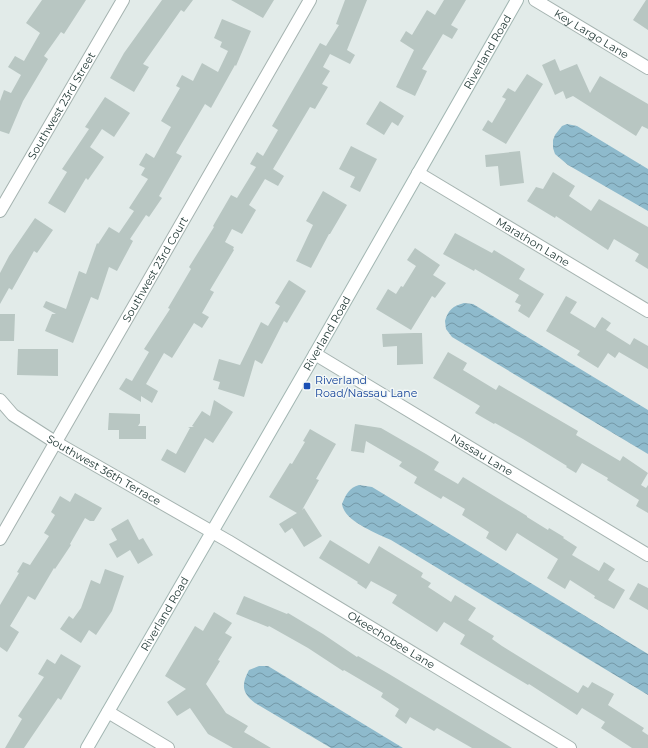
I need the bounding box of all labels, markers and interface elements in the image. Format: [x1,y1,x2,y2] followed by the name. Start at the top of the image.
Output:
[552,6,632,62] street label: Key Largo Lane
[461,12,514,92] street label: Riverland Road
[25,49,99,162] street label: Southwest 23rd Street
[119,214,191,325] street label: Southwest 23rd Court
[493,214,573,270] street label: Marathon Lane
[300,293,354,373] street label: Riverland Road
[315,373,418,400] place label: Riverland Road/Nassau Lane
[302,381,312,391] marker: Riverland Road/Nassau Lane
[448,431,516,479] street label: Nassau Lane
[44,432,164,508] street label: Southwest 36th Terrace
[138,574,192,654] street label: Riverland Road
[345,608,438,672] street label: Okeechobee Lane

